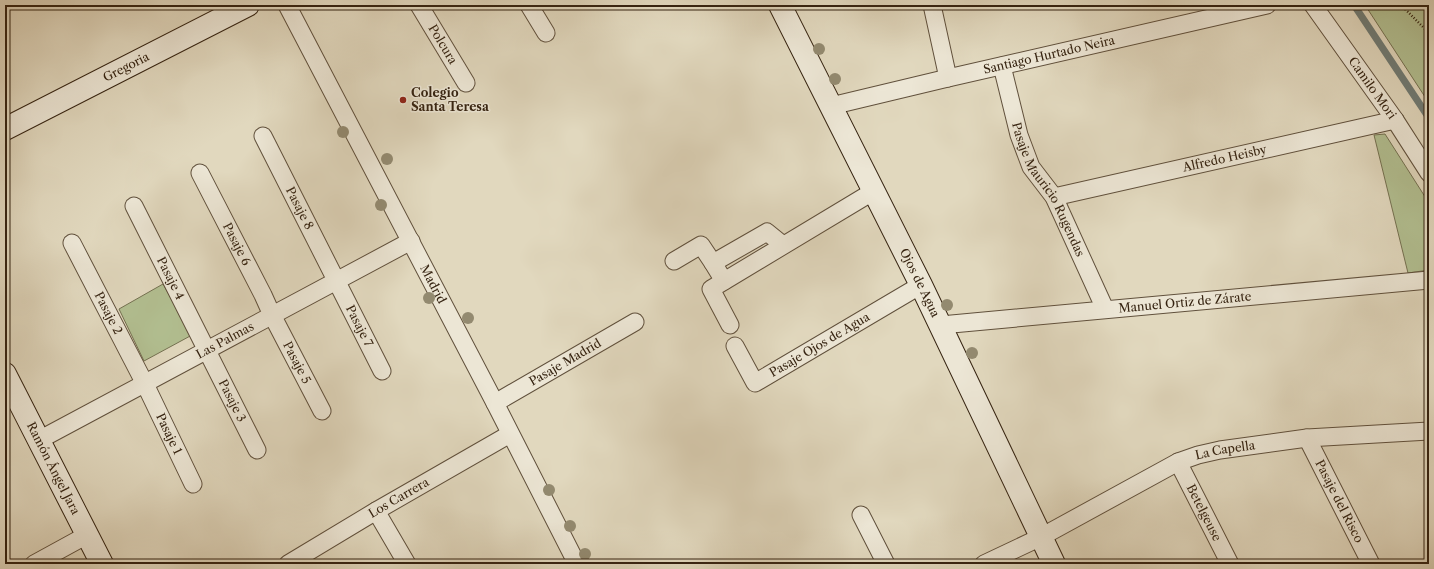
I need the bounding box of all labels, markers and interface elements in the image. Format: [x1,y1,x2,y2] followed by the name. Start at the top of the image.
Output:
[425,22,461,67] street label: Polcura
[982,32,1117,77] street label: Santiago Hurtado Neira
[100,48,152,85] street label: Gregoria
[1345,54,1400,122] street label: Camilo Mori
[411,85,490,114] place label: Colegio Santa Teresa
[398,95,408,105] marker: Colegio Santa Teresa
[1009,121,1088,259] street label: Pasaje Mauricio Rugendas
[1180,141,1268,175] street label: Alfredo Heisby
[283,184,317,232] street label: Pasaje 8
[220,220,254,268] street label: Pasaje 6
[897,246,944,320] street label: Ojos de Agua
[154,254,188,302] street label: Pasaje 4
[417,262,450,307] street label: Madrid
[1118,288,1252,316] street label: Manuel Ortiz de Zárate
[92,289,126,337] street label: Pasaje 2
[343,302,377,349] street label: Pasaje 7
[766,309,873,380] street label: Pasaje Ojos de Agua
[193,319,256,362] street label: Las Palmas
[526,335,604,389] street label: Pasaje Madrid
[280,339,314,386] street label: Pasaje 5
[216,377,250,424] street label: Pasaje 3
[153,410,186,457] street label: Pasaje 1
[24,419,84,518] street label: Ramón Ángel Jara
[1194,437,1257,462] street label: La Capella
[1312,457,1367,545] street label: Pasaje del Risco
[366,474,432,521] street label: Los Carrera
[1184,481,1225,544] street label: Betelgeuse

